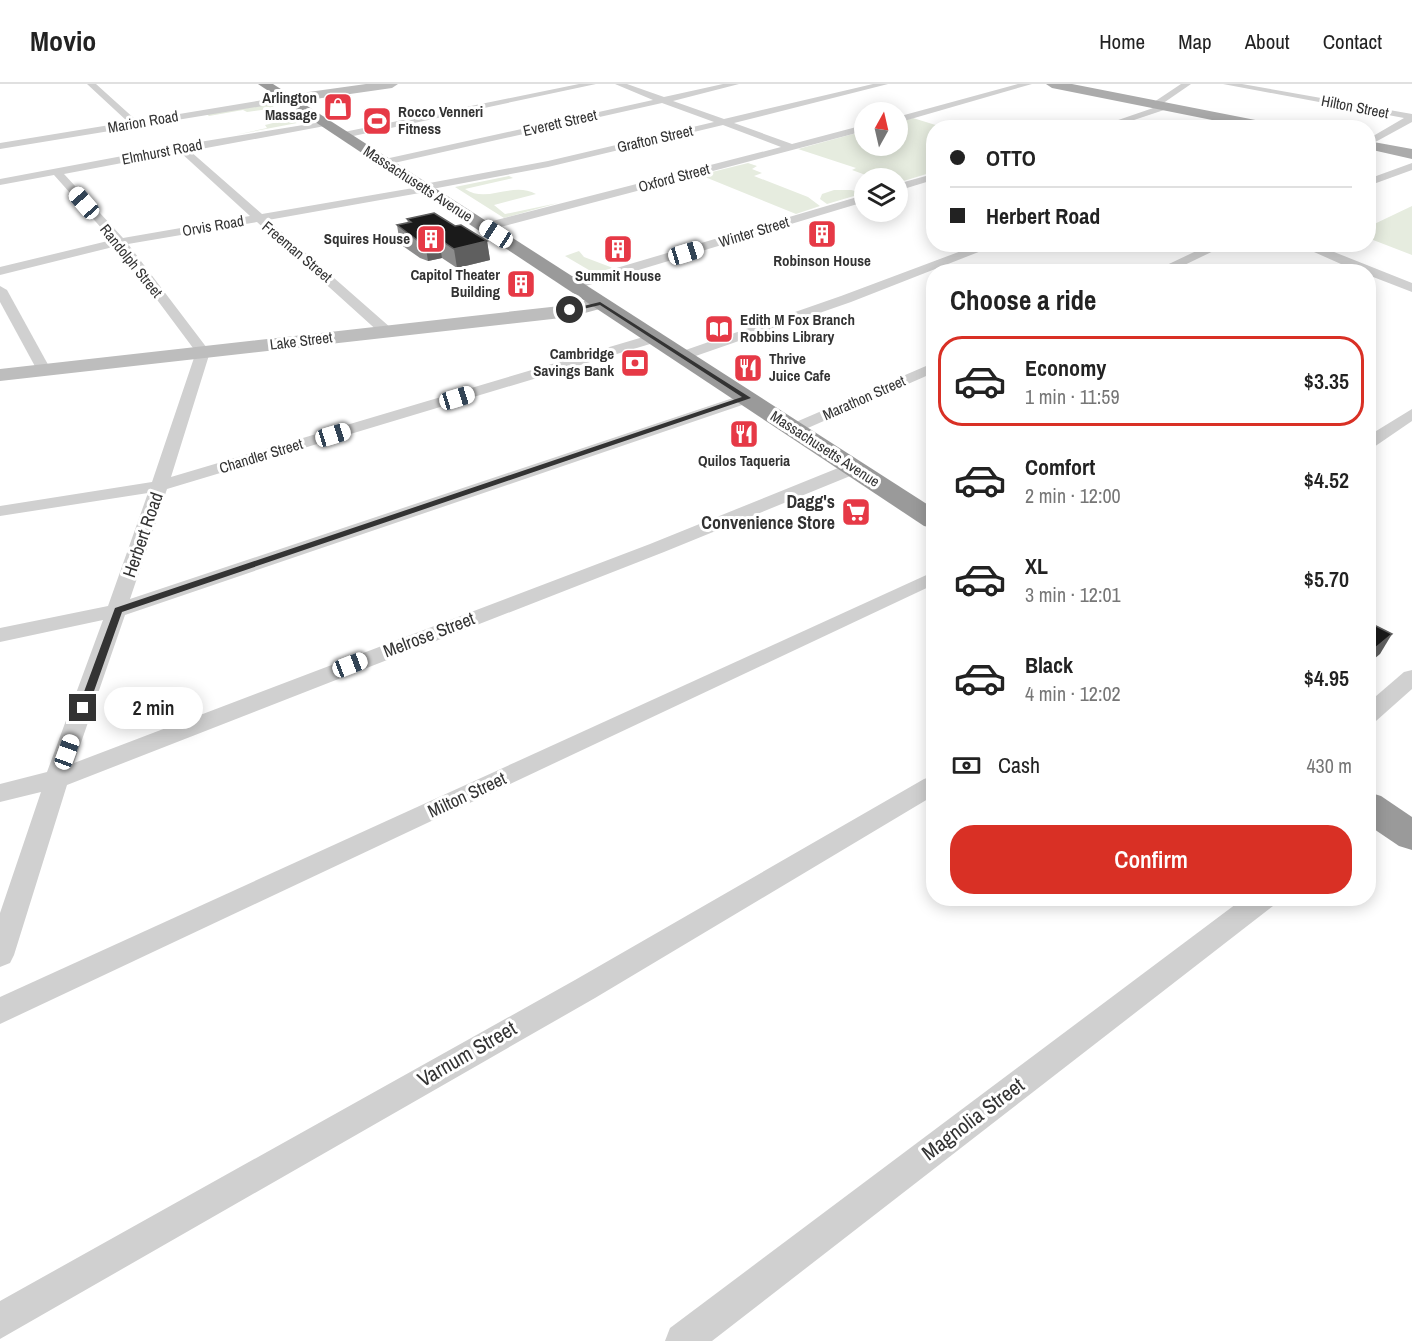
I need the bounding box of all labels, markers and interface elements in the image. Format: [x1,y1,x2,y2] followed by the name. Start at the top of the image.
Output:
[30,22,96,60] text: Movio
[1099,27,1145,56] text: Home
[1178,27,1212,56] text: Map
[1245,27,1290,56] text: About
[1323,27,1382,56] text: Contact
[262,87,317,125] place label: Arlington Massage
[1320,90,1391,123] street label: Hilton Street
[322,91,354,123] shop icon: Arlington Massage
[398,101,483,139] place label: Rocco Venneri Fitness
[854,102,908,156] north arrow
[854,102,908,222] map controls
[521,104,599,141] street label: Everett Street
[106,105,180,138] street label: Marion Road
[361,105,393,137] sports icon: Rocco Venneri Fitness
[615,119,695,157] street label: Grafton Street
[120,133,204,170] street label: Elmhurst Road
[360,140,477,227] street label: Massachusetts Avenue
[986,143,1036,173] text: OTTO
[636,158,712,197] street label: Oxford Street
[854,168,908,222] button: layers
[65,184,103,222] car
[986,201,1100,231] text: Herbert Road
[180,210,245,241] street label: Orvis Road
[716,211,792,252] street label: Winter Street
[258,216,337,287] street label: Freeman Street
[476,217,516,251] car
[806,218,838,250] building icon: Robinson House
[95,220,168,302] street label: Randolph Street
[415,223,447,255] building icon: Squires House
[324,228,410,249] place label: Squires House
[602,233,634,265] building icon: Summit House
[666,239,706,267] car
[773,250,871,271] place label: Robinson House
[410,264,500,302] place label: Capitol Theater Building
[575,265,661,286] place label: Summit House
[505,268,537,300] building icon: Capitol Theater Building
[950,282,1096,318] text: Choose a ride
[556,296,583,323] route start
[740,309,855,347] place label: Edith M Fox Branch Robbins Library
[703,313,735,345] library icon: Edith M Fox Branch Robbins Library
[268,326,334,355] street label: Lake Street
[533,343,614,381] place label: Cambridge Savings Bank
[619,347,651,379] bank icon: Cambridge Savings Bank
[769,348,831,386] place label: Thrive Juice Cafe
[732,352,764,384] restaurant icon: Thrive Juice Cafe
[1025,353,1106,383] text: Economy
[953,354,1007,408] icon: car
[1304,366,1349,396] text: $3.35
[819,370,909,425] street label: Marathon Street
[1025,383,1120,410] text: 1 min · 11:59
[437,384,477,412] car
[767,405,884,492] street label: Massachusetts Avenue
[728,418,760,450] restaurant icon: Quilos Taqueria
[313,421,353,449] car
[217,433,306,478] street label: Chandler Street
[698,450,790,471] place label: Quilos Taqueria
[1025,452,1095,482] text: Comfort
[953,453,1007,507] icon: car
[1304,465,1349,495] text: $4.52
[1025,482,1121,509] text: 2 min · 12:00
[116,489,169,581] street label: Herbert Road
[701,489,835,535] place label: Dagg's Convenience Store
[840,496,872,528] supermarket icon: Dagg's Convenience Store
[1025,551,1048,581] text: XL
[953,552,1007,606] icon: car
[1304,564,1349,594] text: $5.70
[1025,581,1121,608] text: 3 min · 12:01
[380,606,478,663] street label: Melrose Street
[330,650,370,680] car
[1025,650,1073,680] text: Black
[953,651,1007,705] icon: car
[1304,663,1349,693] text: $4.95
[1025,680,1121,707] text: 4 min · 12:02
[104,687,203,729] callout: 2 min
[69,694,96,721] route end
[132,694,175,721] text: 2 min
[52,732,82,772] car
[950,749,983,782] icon: cash
[998,750,1040,780] text: Cash
[1306,752,1352,779] text: 430 m
[424,766,510,824] street label: Milton Street
[950,825,1352,894] button: Confirm
[412,1013,522,1094] street label: Varnum Street
[915,1070,1030,1167] street label: Magnolia Street

